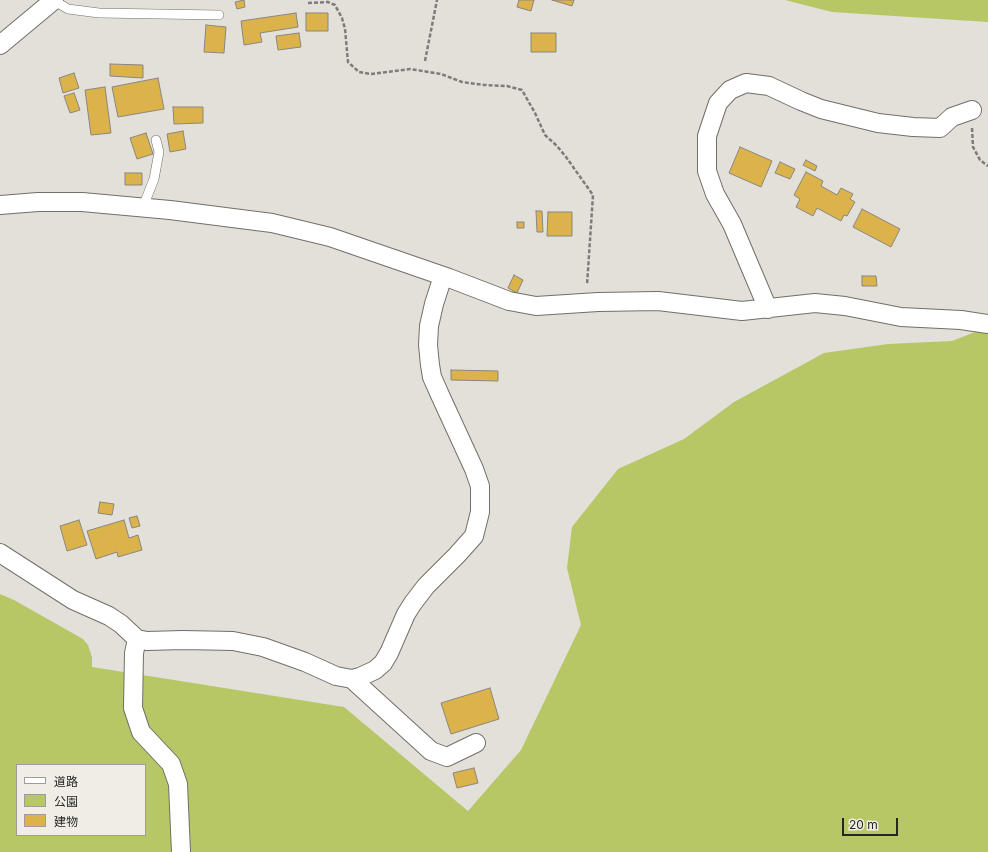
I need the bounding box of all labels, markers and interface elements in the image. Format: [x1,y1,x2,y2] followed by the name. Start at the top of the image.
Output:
[16,764,146,836] legend
[54,774,78,789] text: 道路
[54,794,78,809] text: 公園
[844,810,900,836] scale bar
[54,814,78,829] text: 建物
[849,817,878,832] text: 20 m

